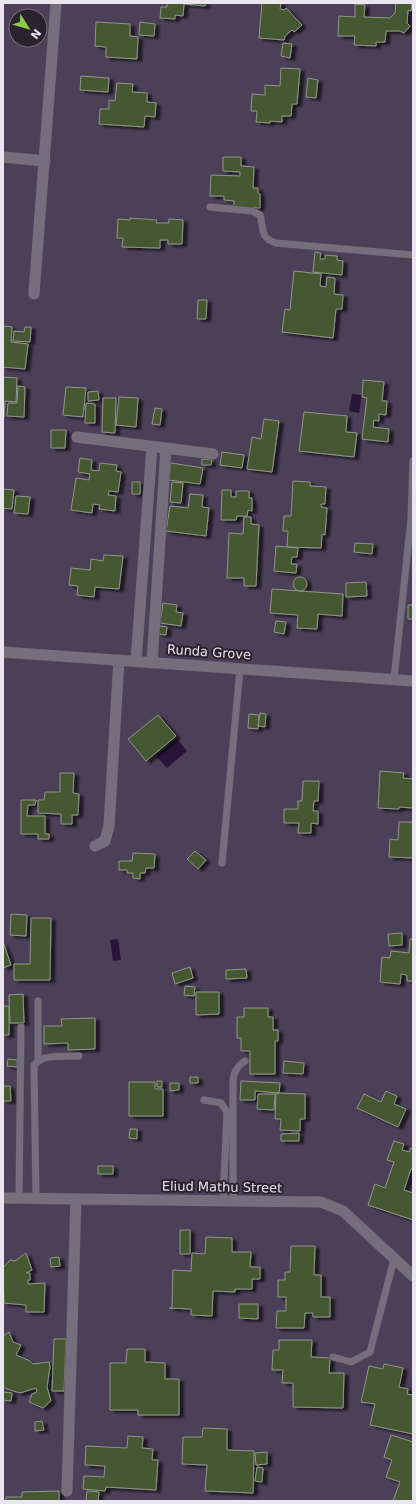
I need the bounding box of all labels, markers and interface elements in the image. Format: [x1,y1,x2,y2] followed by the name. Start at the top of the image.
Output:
[8,8,48,48] north arrow
[28,26,44,41] text: N
[167,642,251,662] street label: Runda Grove
[162,1178,282,1196] street label: Eliud Mathu Street

